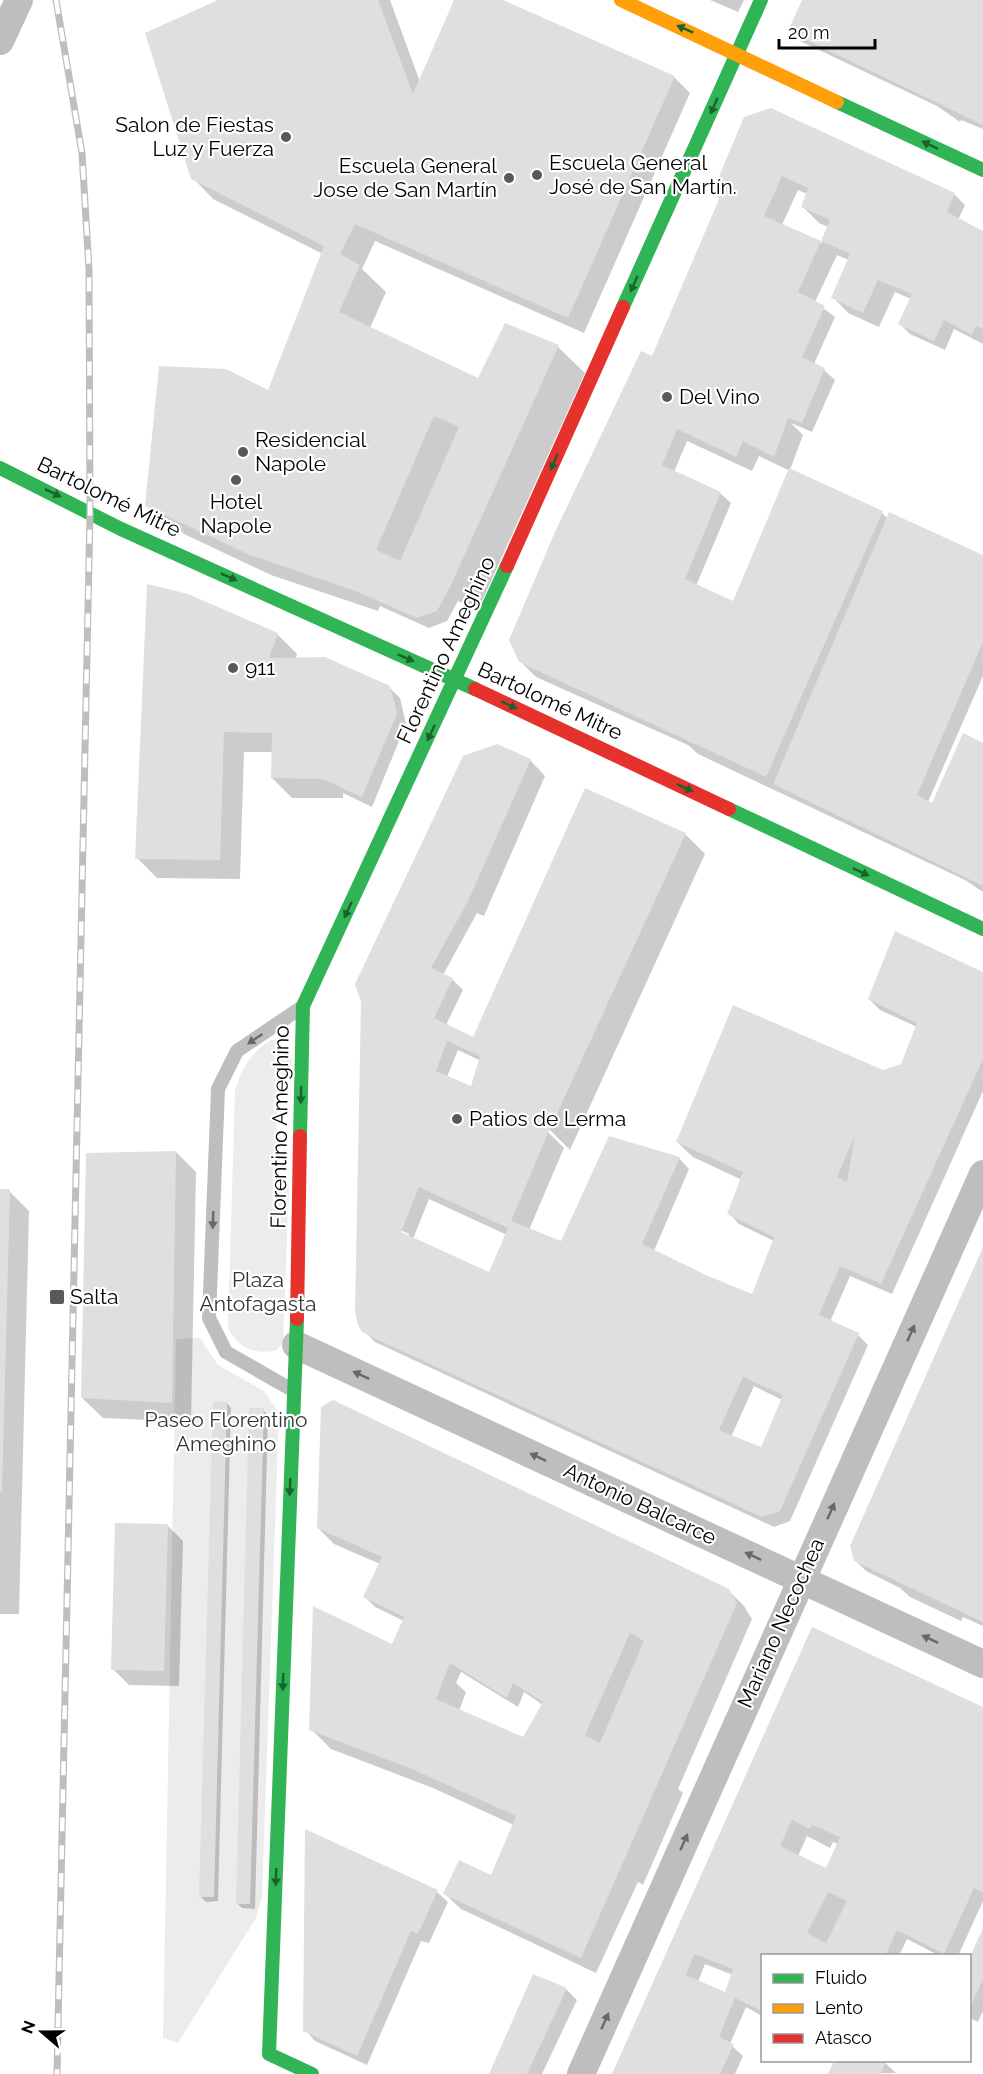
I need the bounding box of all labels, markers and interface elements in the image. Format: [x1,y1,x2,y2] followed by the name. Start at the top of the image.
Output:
[779,12,875,50] scale bar
[788,22,830,43] text: 20 m
[675,24,693,34] one-way arrow
[709,98,719,116] one-way arrow
[115,112,274,161] place label: Salon de Fiestas Luz y Fuerza
[279,130,293,144] marker: Salon de Fiestas Luz y Fuerza
[922,141,939,150] one-way arrow
[549,150,737,199] place label: Escuela General José de San Martín.
[313,153,497,202] place label: Escuela General Jose de San Martín
[530,168,544,182] marker: Escuela General José de San Martín.
[502,171,516,185] marker: Escuela General Jose de San Martín
[629,276,639,294] one-way arrow
[679,384,760,409] place label: Del Vino
[660,390,674,404] marker: Del Vino
[255,427,367,476] place label: Residencial Napole
[236,445,250,459] marker: Residencial Napole
[33,451,185,542] street label: Bartolomé Mitre
[549,453,558,471] one-way arrow
[229,473,243,487] marker: Hotel Napole
[44,489,61,498] one-way arrow
[200,489,272,538] place label: Hotel Napole
[391,552,500,747] street label: Florentino Ameghino
[220,573,237,582] one-way arrow
[398,653,415,662] one-way arrow
[245,655,275,680] place label: 911
[474,656,627,745] street label: Bartolomé Mitre
[226,661,240,675] marker: 911
[500,701,517,710] one-way arrow
[426,725,435,742] one-way arrow
[676,784,693,793] one-way arrow
[853,867,870,876] one-way arrow
[344,901,353,918] one-way arrow
[265,1025,294,1229] street label: Florentino Ameghino
[247,1033,263,1044] one-way arrow
[297,1085,306,1104] one-way arrow
[469,1106,626,1131] place label: Patios de Lerma
[450,1112,464,1126] marker: Patios de Lerma
[208,1210,218,1229] one-way arrow
[200,1267,316,1316] park label: Plaza Antofagasta
[70,1284,118,1309] place label: Salta
[48,1288,66,1306] marker: Salta
[907,1324,916,1341] one-way arrow
[353,1371,370,1380] one-way arrow
[144,1407,308,1456] park label: Paseo Florentino Ameghino
[530,1452,547,1461] one-way arrow
[560,1457,720,1550] street label: Antonio Balcarce
[285,1478,295,1497] one-way arrow
[827,1502,836,1519] one-way arrow
[732,1534,829,1712] street label: Mariano Necochea
[744,1551,762,1561] one-way arrow
[922,1634,939,1643] one-way arrow
[278,1673,288,1692] one-way arrow
[679,1834,688,1851] one-way arrow
[271,1868,280,1887] one-way arrow
[761,1954,971,2062] legend
[815,1967,867,1988] text: Fluido
[815,1997,863,2018] text: Lento
[12,2002,72,2062] north arrow
[600,2012,609,2029] one-way arrow
[17,2018,39,2036] text: N
[815,2027,872,2048] text: Atasco

